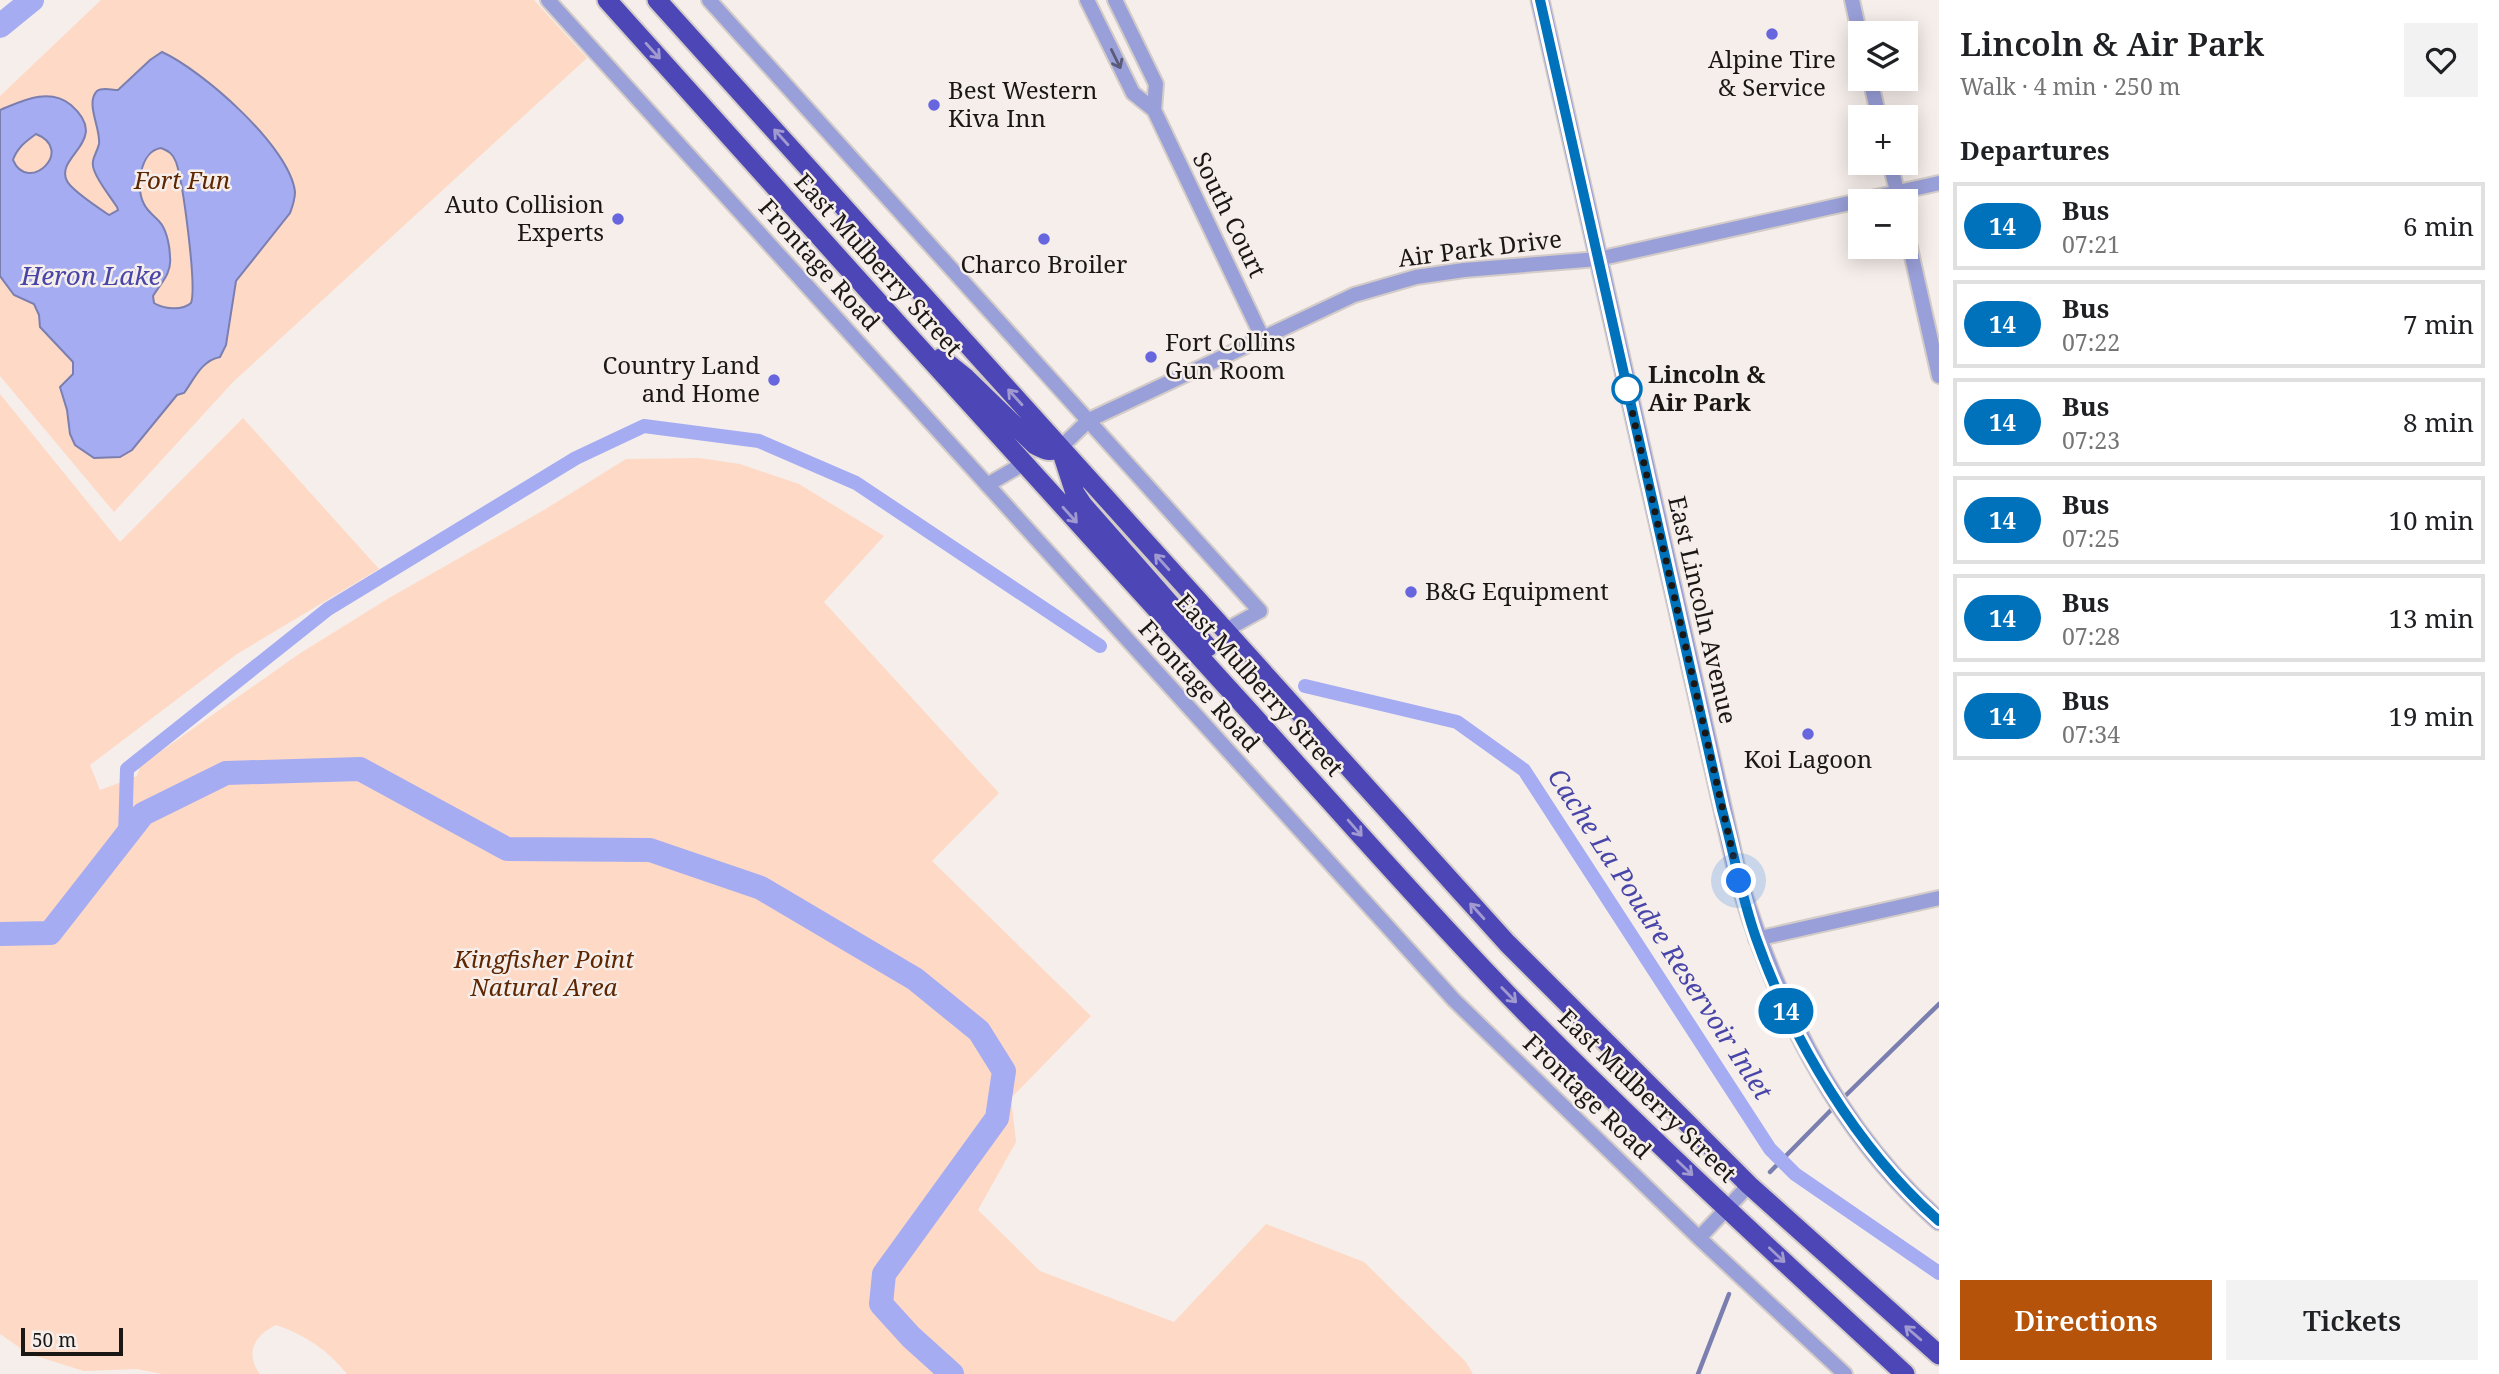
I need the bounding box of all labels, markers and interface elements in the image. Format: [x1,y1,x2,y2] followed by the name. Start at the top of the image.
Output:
[1848,21,1918,259] map controls
[1848,21,1918,91] button: layers
[1960,21,2264,66] text: Lincoln & Air Park
[2404,23,2478,97] button: heart
[1764,26,1780,42] marker: Alpine Tire & Service
[644,42,661,59] one-way arrow
[1708,42,1836,103] place label: Alpine Tire & Service
[1109,48,1123,69] one-way arrow
[1960,70,2180,102] text: Walk · 4 min · 250 m
[948,73,1097,134] place label: Best Western Kiva Inn
[926,97,942,113] marker: Best Western Kiva Inn
[1848,105,1918,175] button: +
[772,129,789,146] one-way arrow
[1960,132,2110,168] text: Departures
[1186,146,1275,283] street label: South Court
[133,163,230,196] park label: Fort Fun
[788,165,970,363] street label: East Mulberry Street
[445,187,604,248] place label: Auto Collision Experts
[1848,189,1918,259] button: −
[752,191,888,337] street label: Frontage Road
[2062,192,2109,228] text: Bus
[2403,208,2474,244] text: 6 min
[1989,209,2016,242] text: 14
[610,211,626,227] marker: Auto Collision Experts
[1396,221,1564,274] street label: Air Park Drive
[2062,228,2120,260] text: 07:21
[1036,231,1052,247] marker: Charco Broiler
[961,247,1127,280] place label: Charco Broiler
[20,257,162,293] water label: Heron Lake
[2062,290,2109,326] text: Bus
[2403,306,2474,342] text: 7 min
[1989,307,2016,340] text: 14
[1165,325,1296,386] place label: Fort Collins Gun Room
[2062,326,2120,358] text: 07:22
[602,348,760,409] place label: Country Land and Home
[1143,349,1159,365] marker: Fort Collins Gun Room
[1648,357,1765,418] place label: Lincoln & Air Park
[766,372,782,388] marker: Country Land and Home
[1612,374,1642,404] marker: Lincoln & Air Park
[2062,388,2109,424] text: Bus
[1006,389,1023,406] one-way arrow
[2403,404,2474,440] text: 8 min
[1989,405,2016,438] text: 14
[2062,424,2120,456] text: 07:23
[2062,486,2109,522] text: Bus
[1661,493,1746,727] street label: East Lincoln Avenue
[2389,502,2474,538] text: 10 min
[1989,503,2016,536] text: 14
[1061,506,1078,523] one-way arrow
[2062,522,2120,554] text: 07:25
[1154,554,1171,571] one-way arrow
[1425,574,1609,607] place label: B&G Equipment
[1403,584,1419,600] marker: B&G Equipment
[2062,584,2109,620] text: Bus
[1169,585,1351,783] street label: East Mulberry Street
[2389,600,2474,636] text: 13 min
[1989,601,2016,634] text: 14
[1132,612,1268,758] street label: Frontage Road
[2062,620,2120,652] text: 07:28
[2062,682,2109,718] text: Bus
[2389,698,2474,734] text: 19 min
[1989,699,2016,732] text: 14
[2062,718,2120,750] text: 07:34
[1800,726,1816,742] marker: Koi Lagoon
[1744,742,1872,775] place label: Koi Lagoon
[1540,761,1782,1106] water label: Cache La Poudre Reservoir Inlet
[1347,819,1363,837] one-way arrow
[1721,863,1756,898] your location
[1469,902,1485,920] one-way arrow
[453,942,634,1003] park label: Kingfisher Point Natural Area
[1501,986,1517,1004] one-way arrow
[1754,988,1817,1034] line badge: 14
[1772,994,1800,1027] text: 14
[1552,1001,1744,1189] street label: East Mulberry Street
[1517,1026,1660,1166] street label: Frontage Road
[1677,1160,1694,1177] one-way arrow
[1768,1247,1785,1264] one-way arrow
[1960,1280,2212,1360] button: Directions
[2226,1280,2478,1360] button: Tickets
[21,1325,122,1357] scale bar
[1904,1325,1922,1341] one-way arrow
[32,1327,76,1353] text: 50 m

